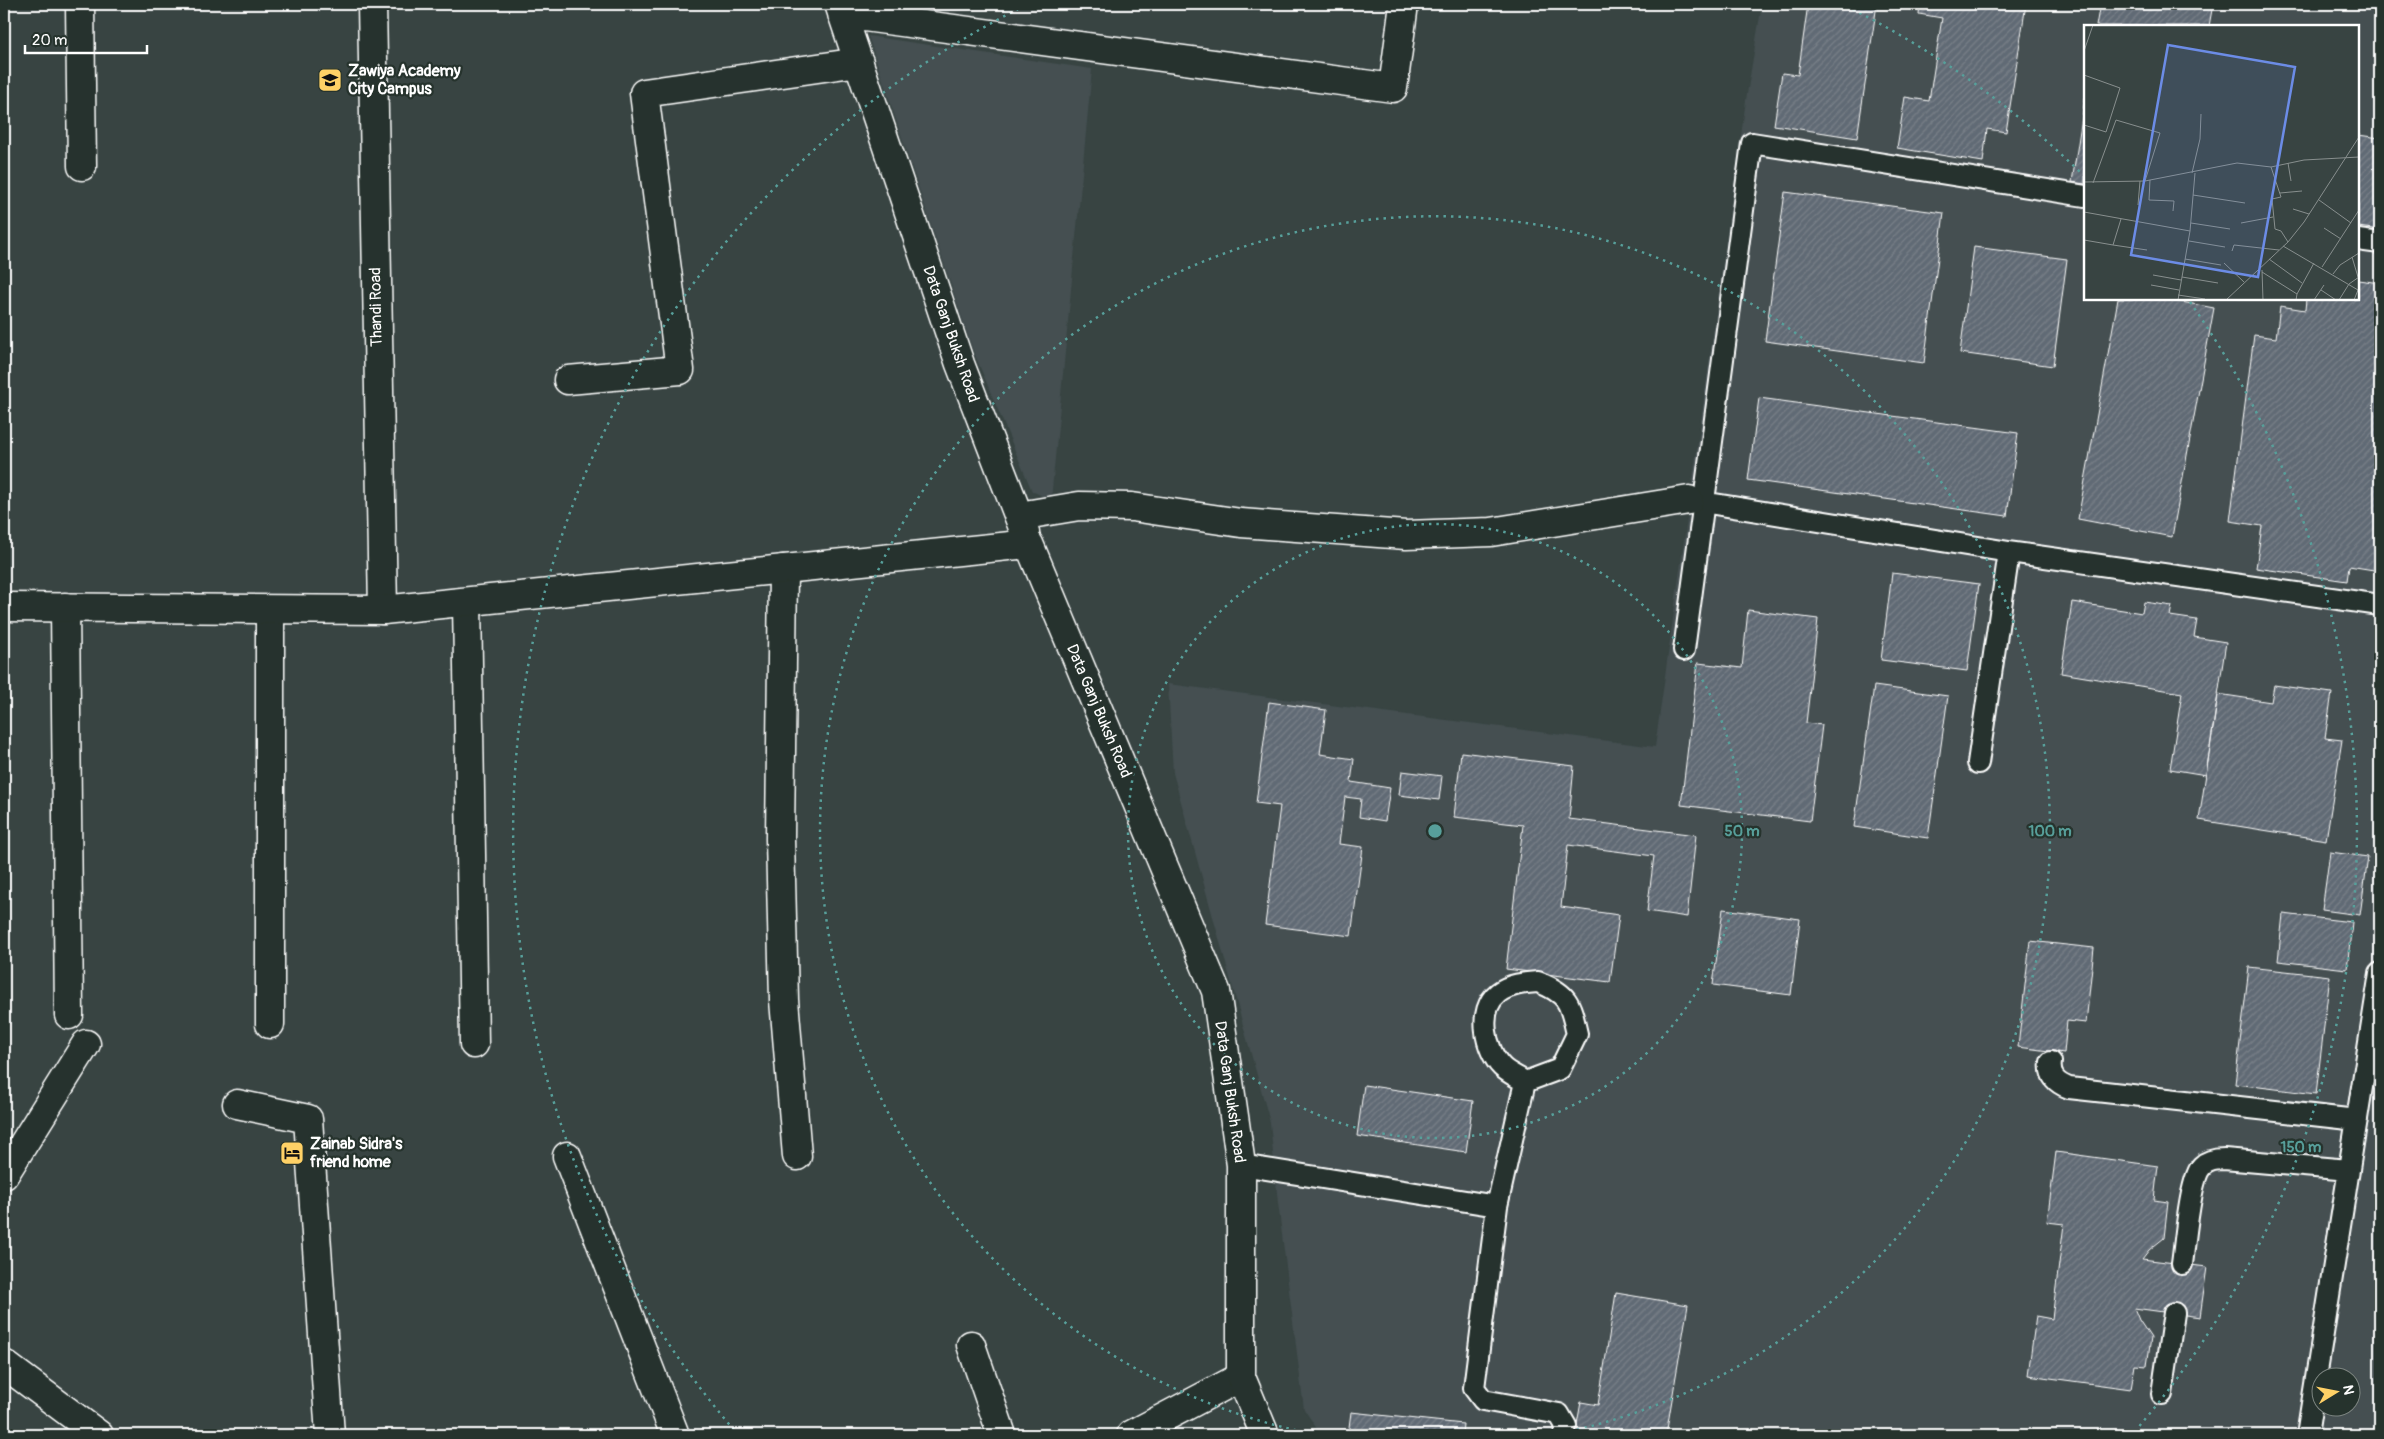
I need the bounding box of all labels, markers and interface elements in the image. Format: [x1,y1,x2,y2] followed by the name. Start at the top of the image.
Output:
[25,22,148,54] scale bar
[2084,25,2359,300] inset map
[32,31,67,50] text: 20 m
[348,61,461,99] place label: Zawiya Academy City Campus
[317,67,343,93] school or university icon: Zawiya Academy City Campus
[918,263,984,405] street label: Data Ganj Buksh Road
[365,267,387,347] street label: Thandi Road
[1062,641,1136,781] street label: Data Ganj Buksh Road
[1426,822,1444,840] centre of rings
[1725,822,1759,841] text: 50 m
[2029,822,2071,841] text: 100 m
[1210,1020,1250,1164] street label: Data Ganj Buksh Road
[310,1134,403,1172] place label: Zainab Sidra's friend home
[2281,1138,2321,1157] text: 150 m
[279,1140,305,1166] hotel icon: Zainab Sidra's friend home
[2312,1366,2362,1416] north arrow
[2339,1384,2358,1396] text: N

